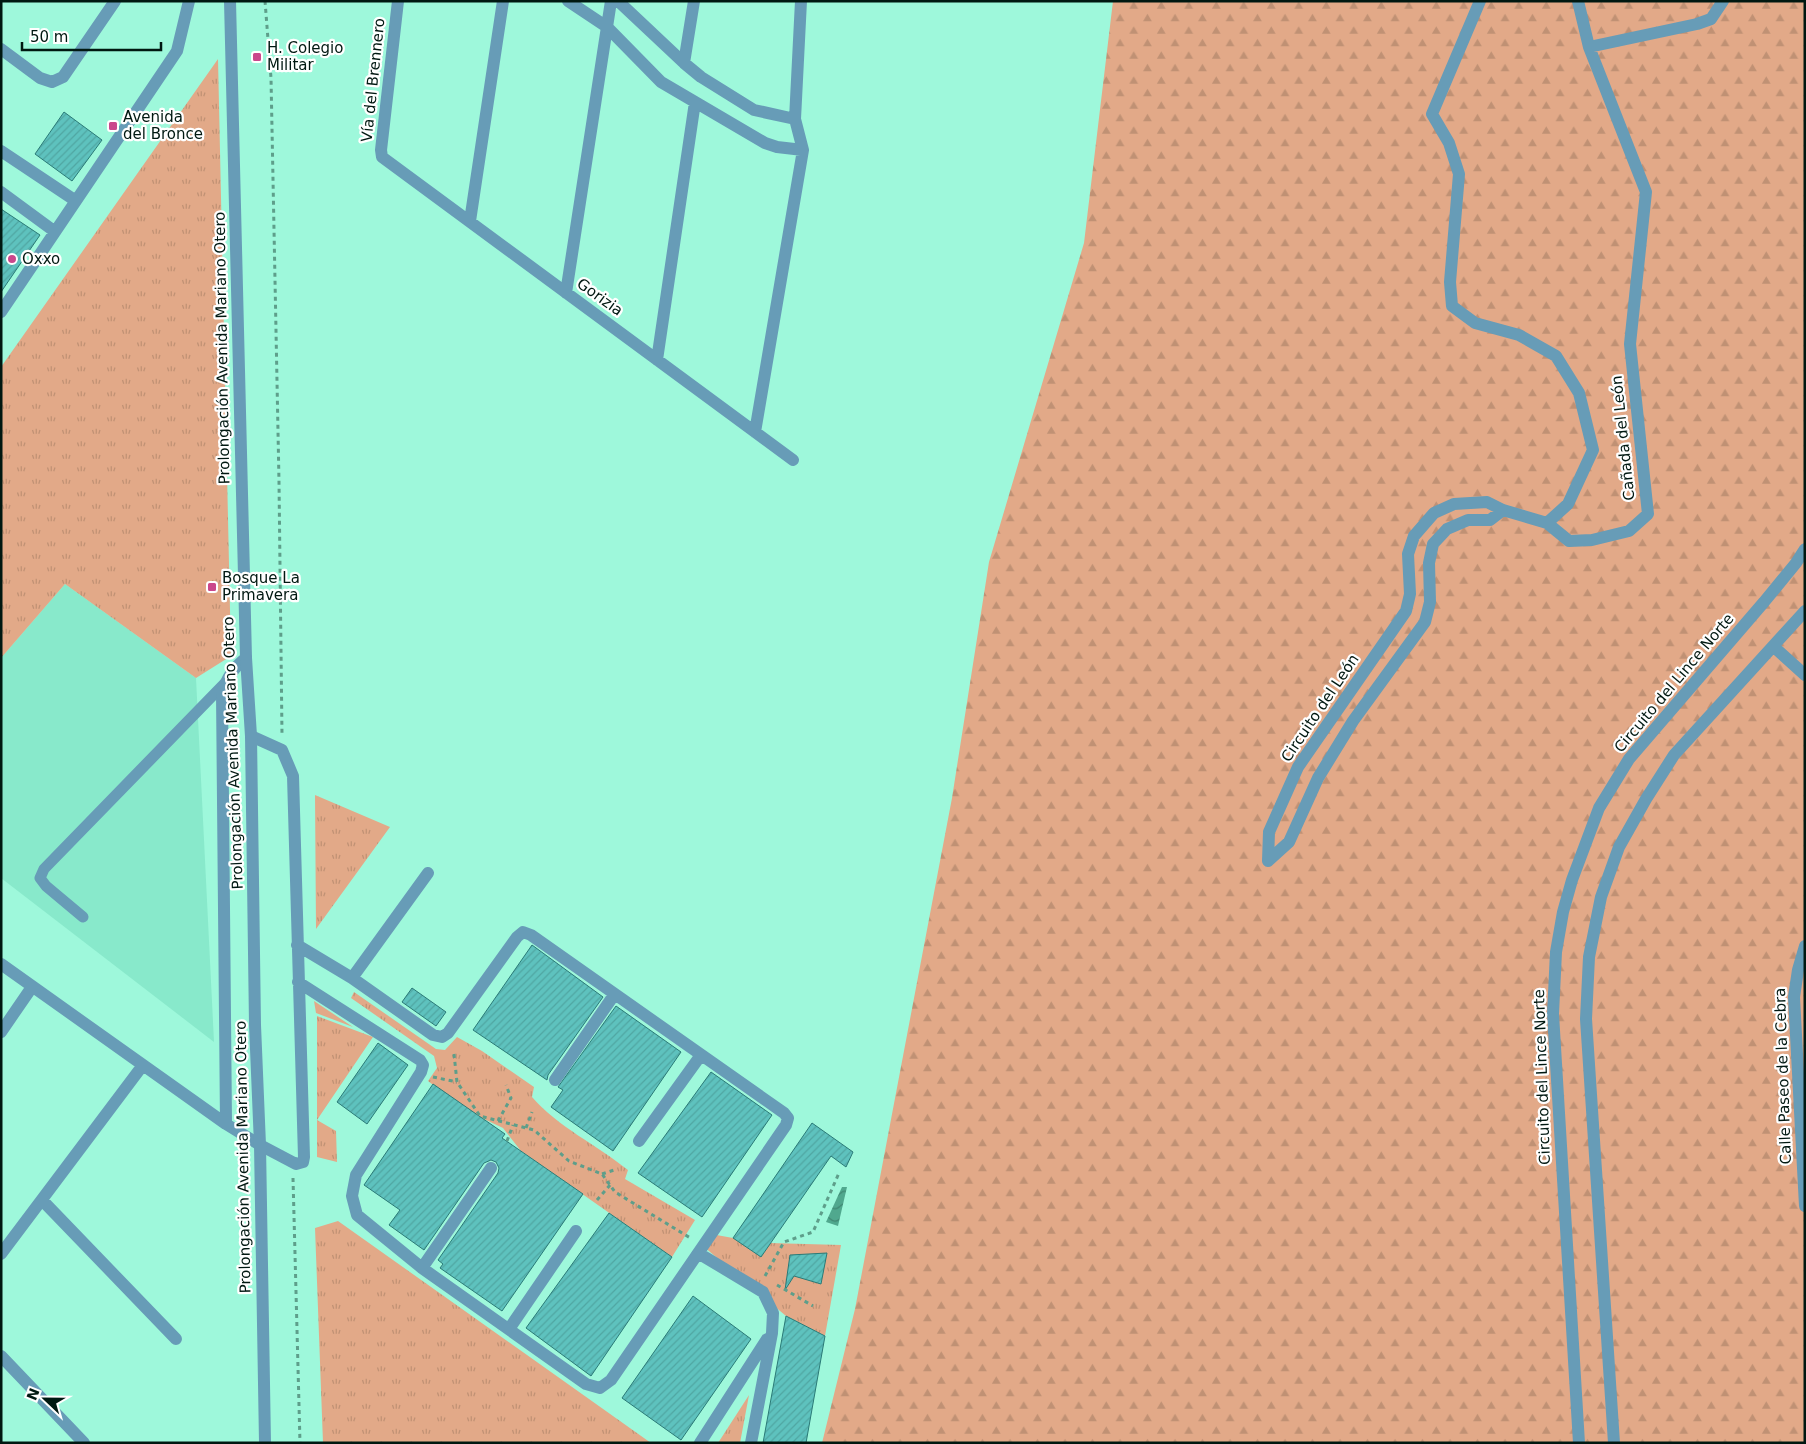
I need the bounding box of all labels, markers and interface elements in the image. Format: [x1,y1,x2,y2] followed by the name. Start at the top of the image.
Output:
[358,17,388,143] street label: Vía del Brennero
[22,20,161,52] scale bar
[30,28,68,46] text: 50 m
[267,39,343,74] place label: H. Colegio Militar
[251,51,263,63] marker: H. Colegio Militar
[123,108,203,143] place label: Avenida del Bronce
[107,120,119,132] marker: Avenida del Bronce
[211,211,233,485] street label: Prolongación Avenida Mariano Otero
[22,250,60,268] place label: Oxxo
[6,253,18,265] marker: Oxxo
[574,274,626,320] street label: Gorizia
[1607,375,1639,501] street label: Cañada del León
[222,569,300,604] place label: Bosque La Primavera
[206,581,218,593] marker: Bosque La Primavera
[1611,610,1737,756] street label: Circuito del Lince Norte
[219,616,247,890] street label: Prolongación Avenida Mariano Otero
[1277,651,1363,765] street label: Circuito del León
[1771,987,1795,1165] street label: Calle Paseo de la Cebra
[1530,989,1554,1165] street label: Circuito del Lince Norte
[232,1020,254,1294] street label: Prolongación Avenida Mariano Otero
[20,1374,70,1424] north arrow
[23,1386,43,1403] text: N

